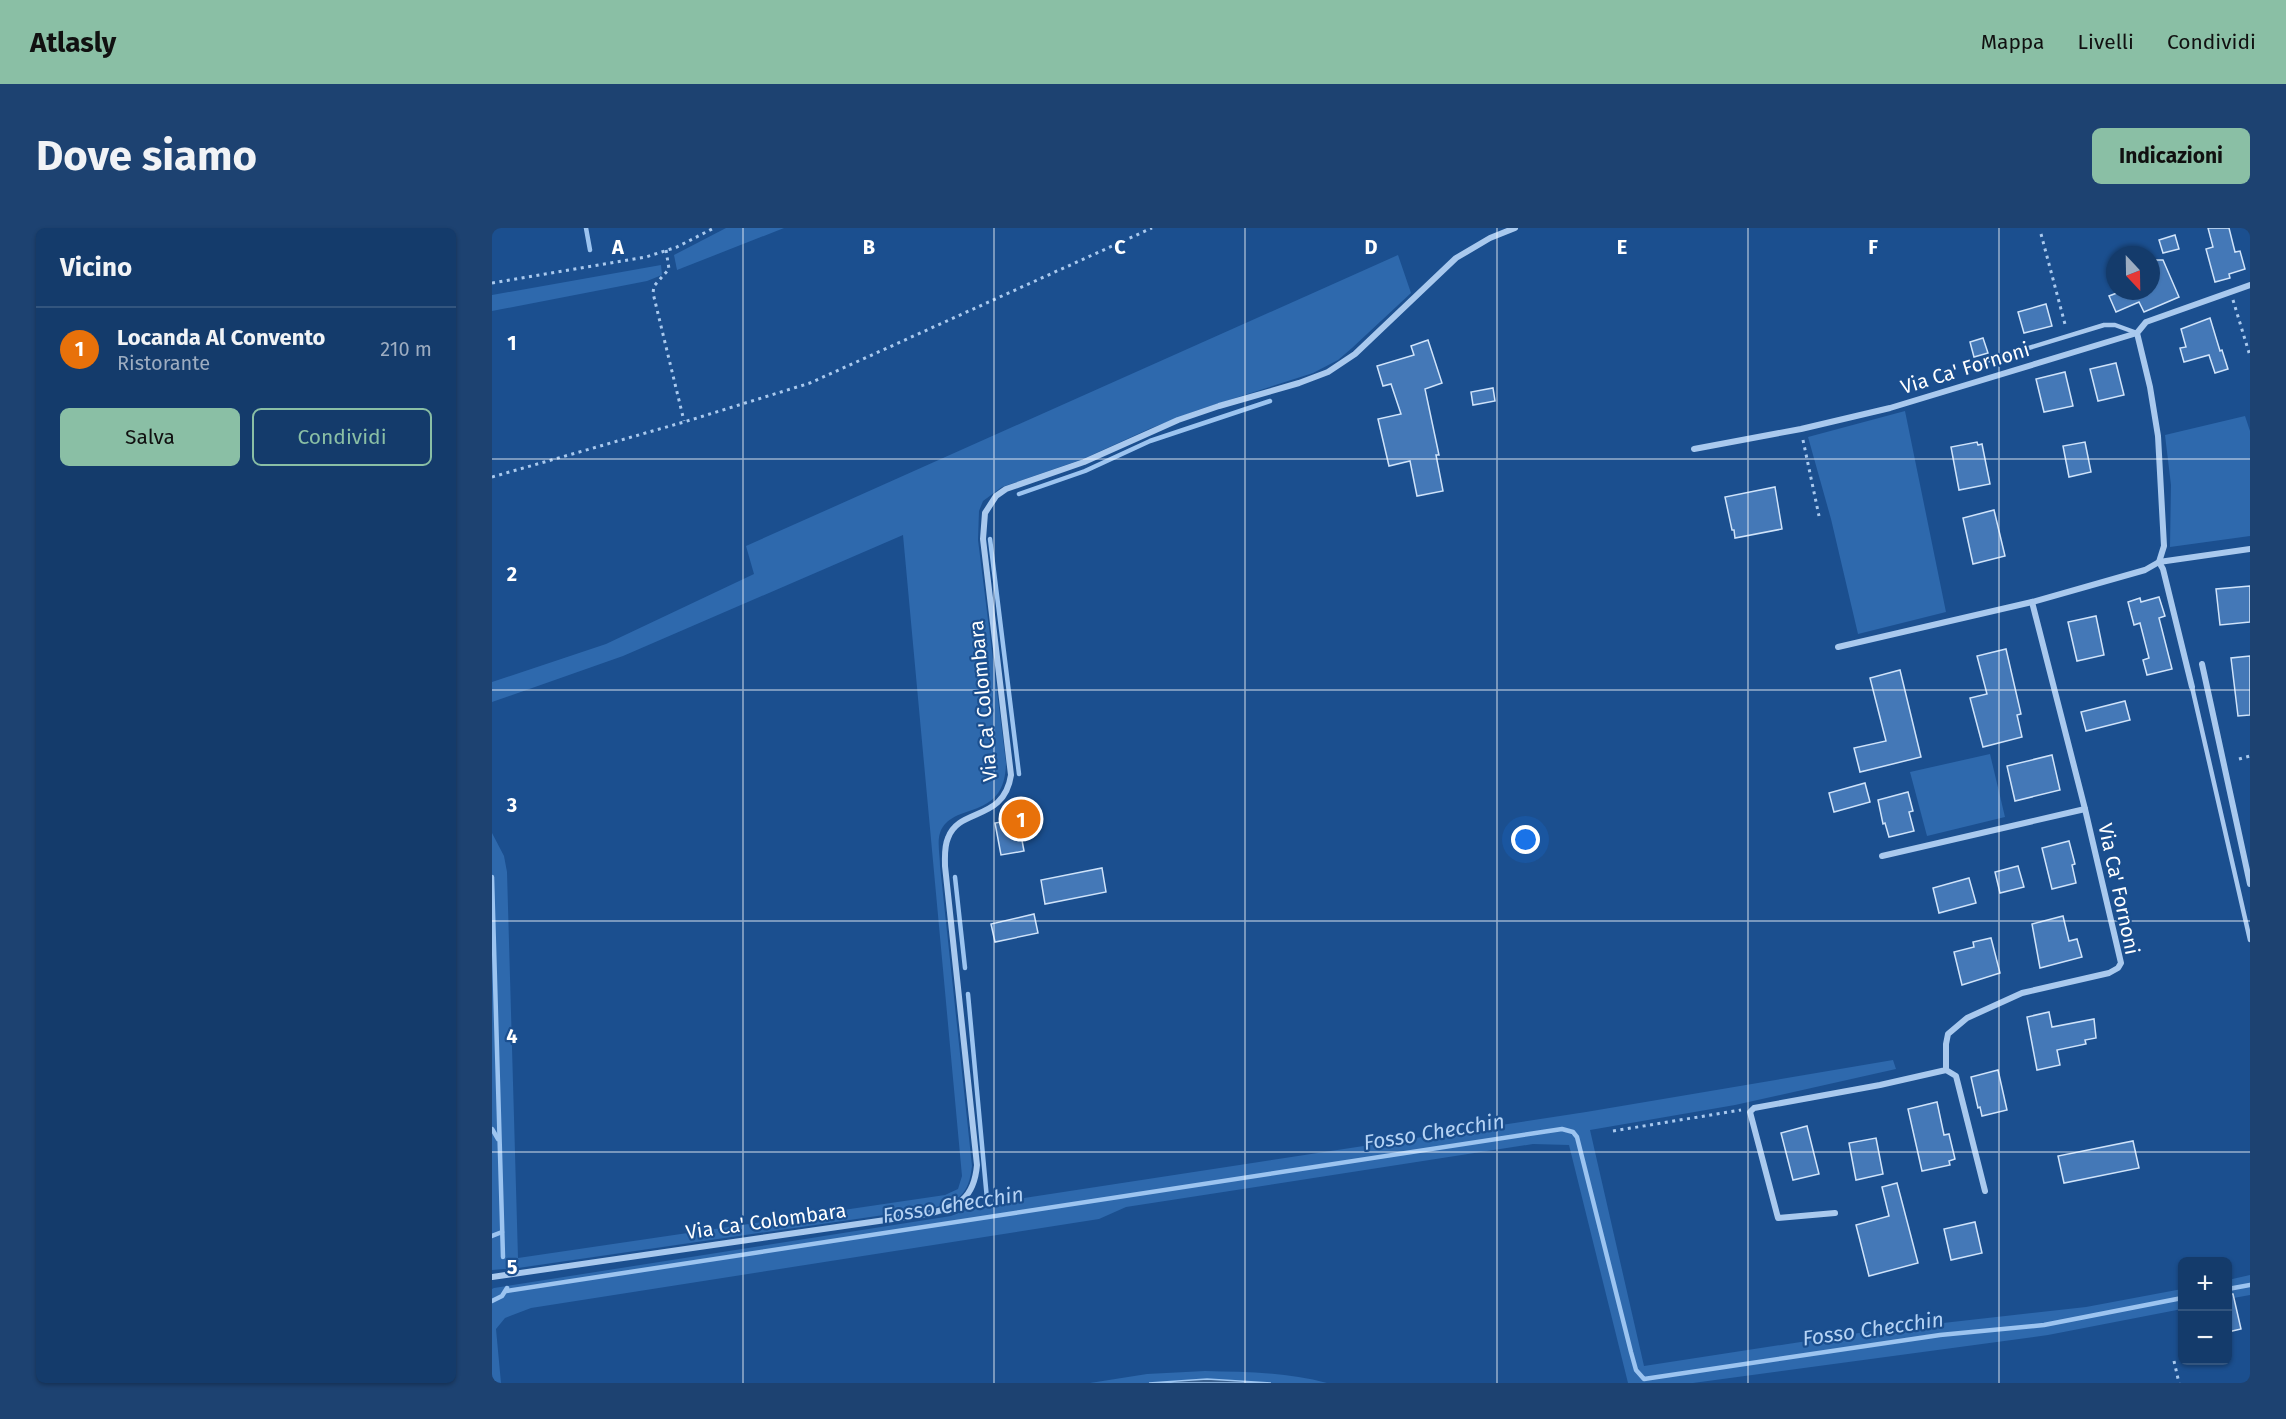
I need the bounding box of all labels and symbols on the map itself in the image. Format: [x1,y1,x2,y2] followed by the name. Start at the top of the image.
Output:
[611,235,625,259] text: A
[863,235,875,259] text: B
[1114,235,1126,259] text: C
[1364,235,1378,259] text: D
[1617,235,1627,259] text: E
[1868,235,1878,259] text: F
[2106,246,2160,300] north arrow
[507,331,517,355] text: 1
[1898,337,2032,399] street label: Via Ca' Fornoni
[507,562,517,586] text: 2
[964,619,1002,783] street label: Via Ca' Colombara
[506,793,517,817] text: 3
[1002,796,1040,842] pin: 1
[2093,821,2145,957] street label: Via Ca' Fornoni
[1511,825,1540,854] your location
[506,1024,518,1048] text: 4
[1362,1108,1506,1156] water label: Fosso Checchin
[881,1181,1025,1229] water label: Fosso Checchin
[684,1198,848,1244] street label: Via Ca' Colombara
[507,1255,518,1279] text: 5
[1801,1306,1945,1352] water label: Fosso Checchin

